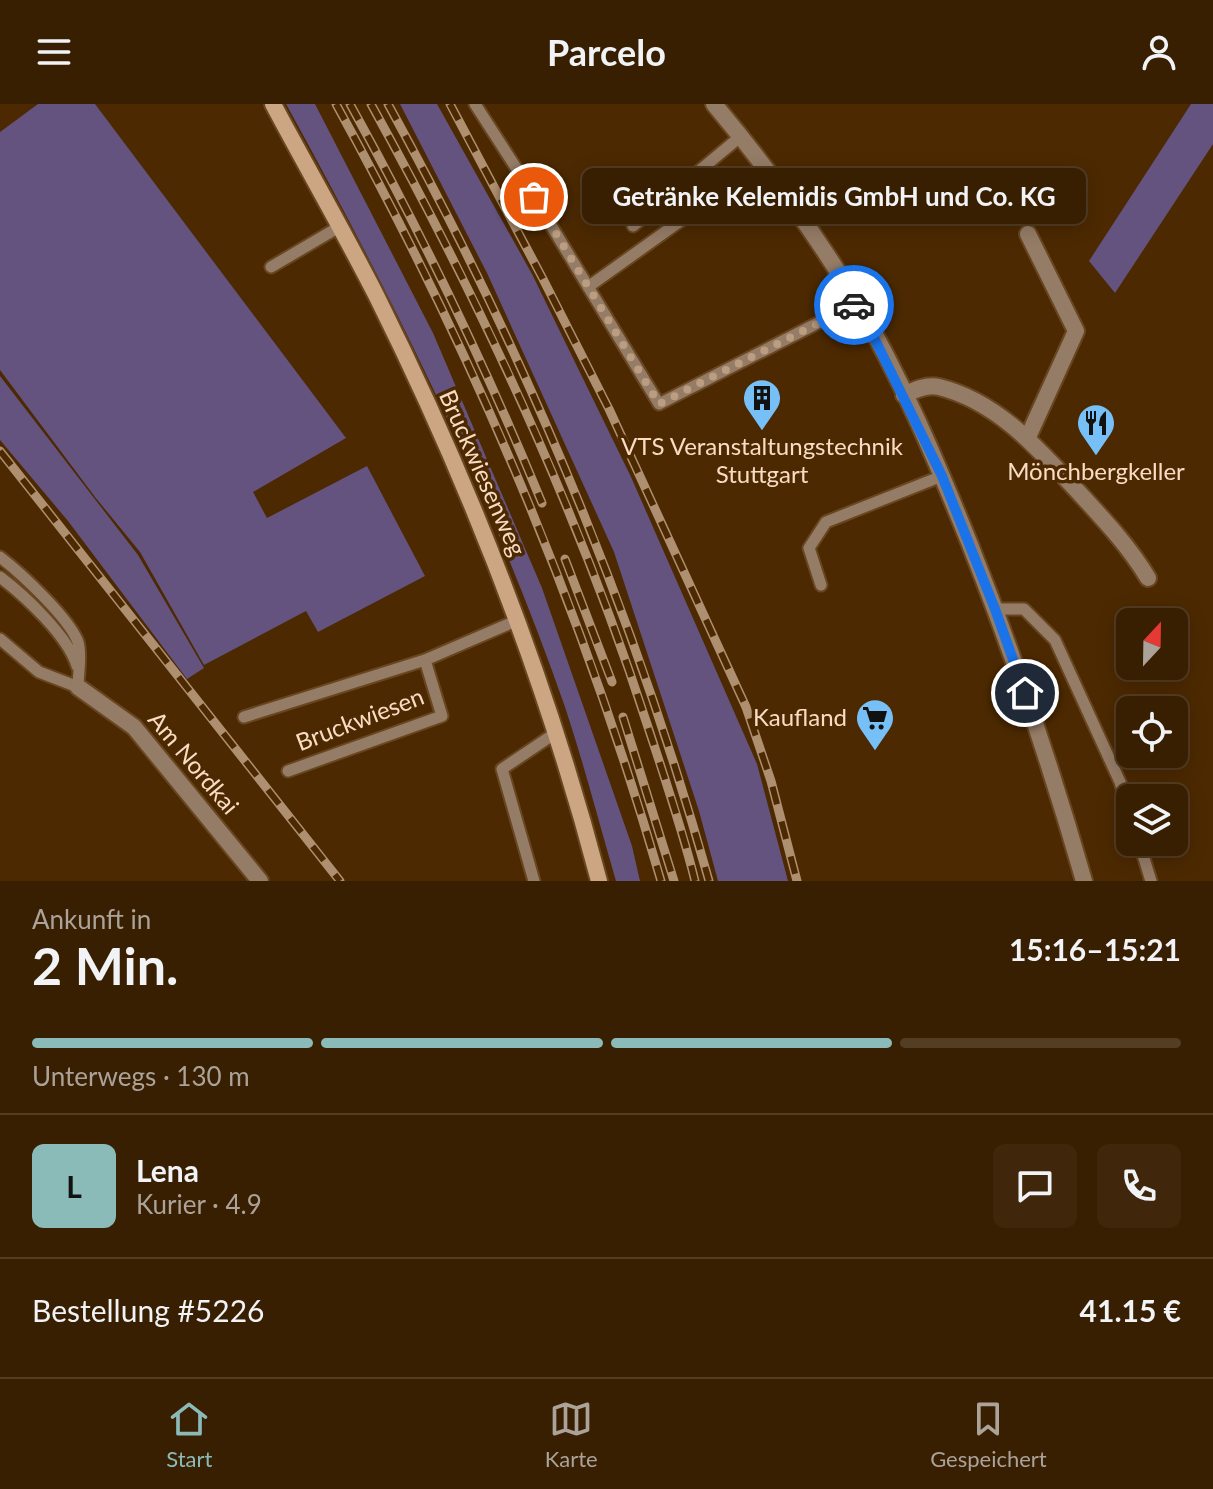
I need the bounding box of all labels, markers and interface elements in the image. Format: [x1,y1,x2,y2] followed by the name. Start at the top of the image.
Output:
[32,30,76,74] icon: menu
[547,30,666,74] text: Parcelo
[1137,30,1181,74] icon: person
[500,163,568,231] pin
[582,169,1086,225] callout: Getränke Kelemidis GmbH und Co. KG
[512,175,556,219] icon: bag
[612,180,1056,212] text: Getränke Kelemidis GmbH und Co. KG
[814,265,894,345] courier
[832,283,876,327] icon: car
[741,377,783,432] building icon: VTS Veranstaltungstechnik Stuttgart
[434,385,533,560] street label: Bruckwiesenweg
[1075,402,1117,457] restaurant icon: Mönchbergkeller
[621,431,904,488] place label: VTS Veranstaltungstechnik Stuttgart
[1007,456,1185,485] place label: Mönchbergkeller
[1116,608,1188,680] north arrow
[1116,608,1188,856] map controls
[991,659,1059,727] pin
[1003,671,1047,715] icon: home
[291,681,428,756] street label: Bruckwiesen
[1116,696,1188,768] button: locate
[854,697,896,752] supermarket icon: Kaufland
[753,702,847,731] place label: Kaufland
[143,705,246,819] street label: Am Nordkai
[1116,784,1188,856] button: layers
[32,903,151,935] text: Ankunft in
[1009,931,1181,967] text: 15:16–15:21
[32,934,178,996] text: 2 Min.
[32,1060,250,1092] text: Unterwegs · 130 m
[993,1144,1077,1228] button: chat
[1097,1144,1181,1228] button: phone
[136,1152,199,1188] text: Lena
[66,1168,82,1204] text: L
[136,1188,262,1220] text: Kurier · 4.9
[32,1292,264,1328] text: Bestellung #5226
[1080,1292,1181,1328] text: 41.15 €
[166,1397,212,1472] tab: Start
[545,1397,598,1472] tab: Karte
[930,1397,1047,1472] tab: Gespeichert

